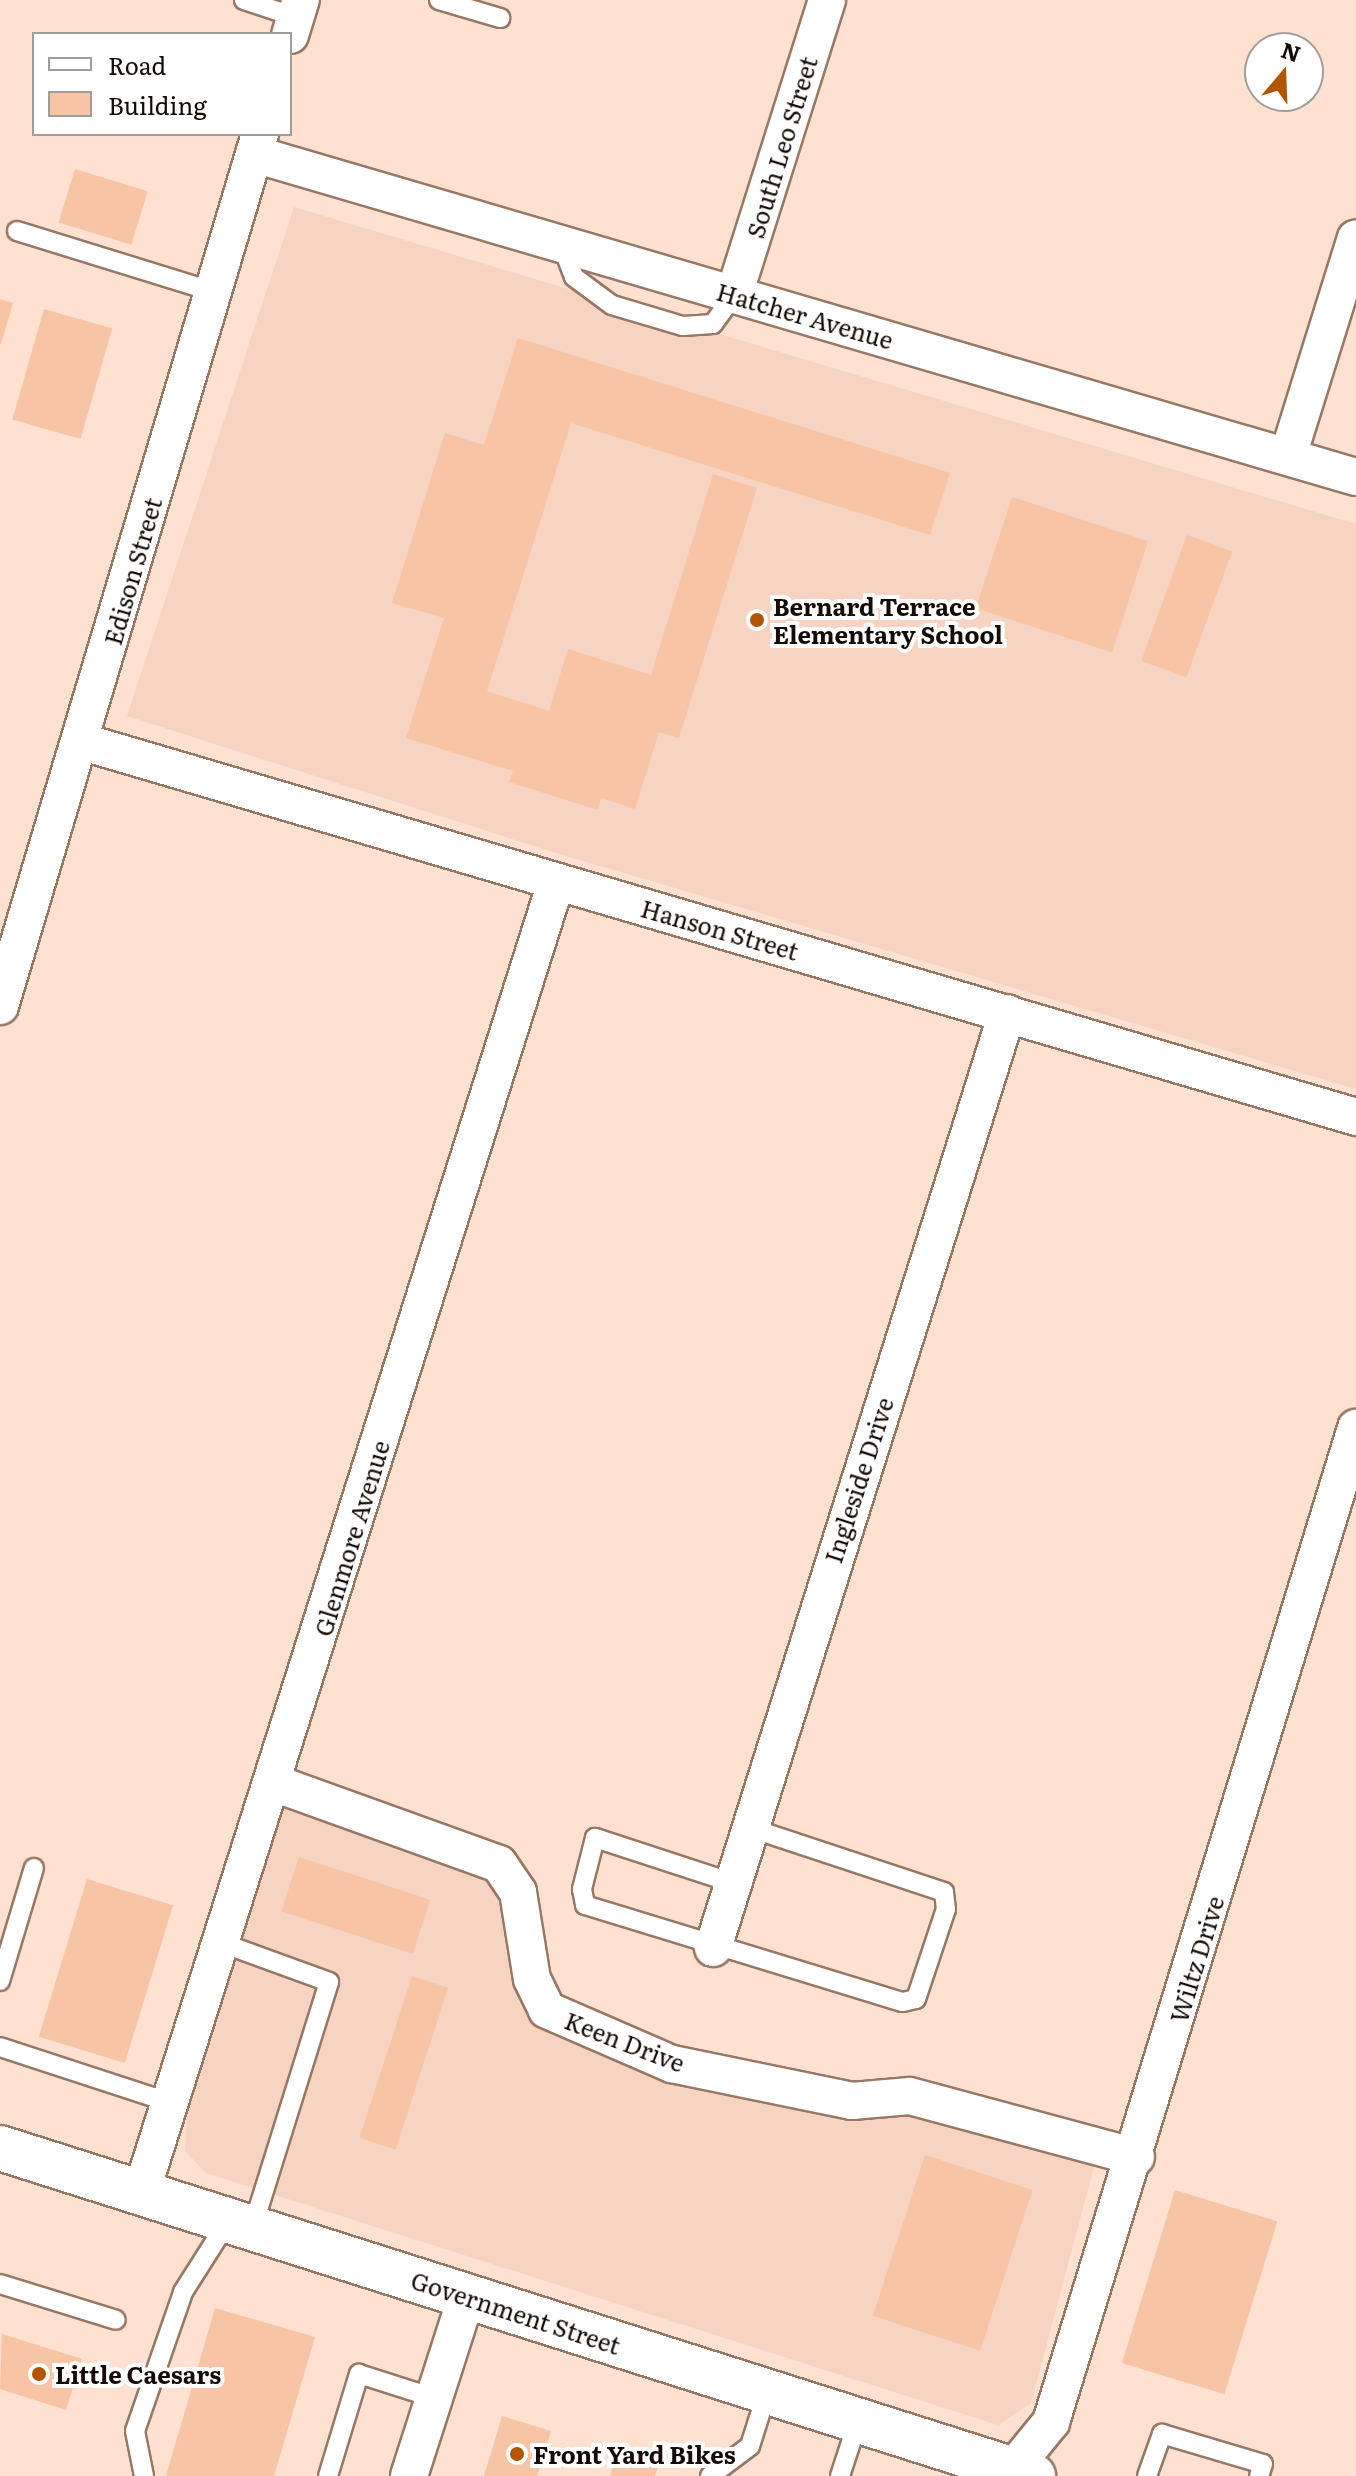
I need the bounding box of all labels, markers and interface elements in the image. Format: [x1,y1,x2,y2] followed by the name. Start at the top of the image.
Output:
[32,32,292,136] legend
[1244,32,1324,112] north arrow
[1277,32,1305,69] text: N
[108,47,166,82] text: Road
[740,53,822,241] street label: South Leo Street
[108,87,207,122] text: Building
[714,276,896,354] street label: Hatcher Avenue
[97,494,167,648] street label: Edison Street
[773,592,1003,648] place label: Bernard Terrace Elementary School
[748,611,766,629] marker: Bernard Terrace Elementary School
[638,893,802,965] street label: Hanson Street
[818,1394,898,1566] street label: Ingleside Drive
[308,1437,394,1639] street label: Glenmore Avenue
[1163,1892,1229,2026] street label: Wiltz Drive
[561,2005,689,2077] street label: Keen Drive
[408,2265,624,2359] street label: Government Street
[55,2360,221,2388] place label: Little Caesars
[30,2365,48,2383] marker: Little Caesars
[533,2440,736,2468] place label: Front Yard Bikes
[508,2445,526,2463] marker: Front Yard Bikes

